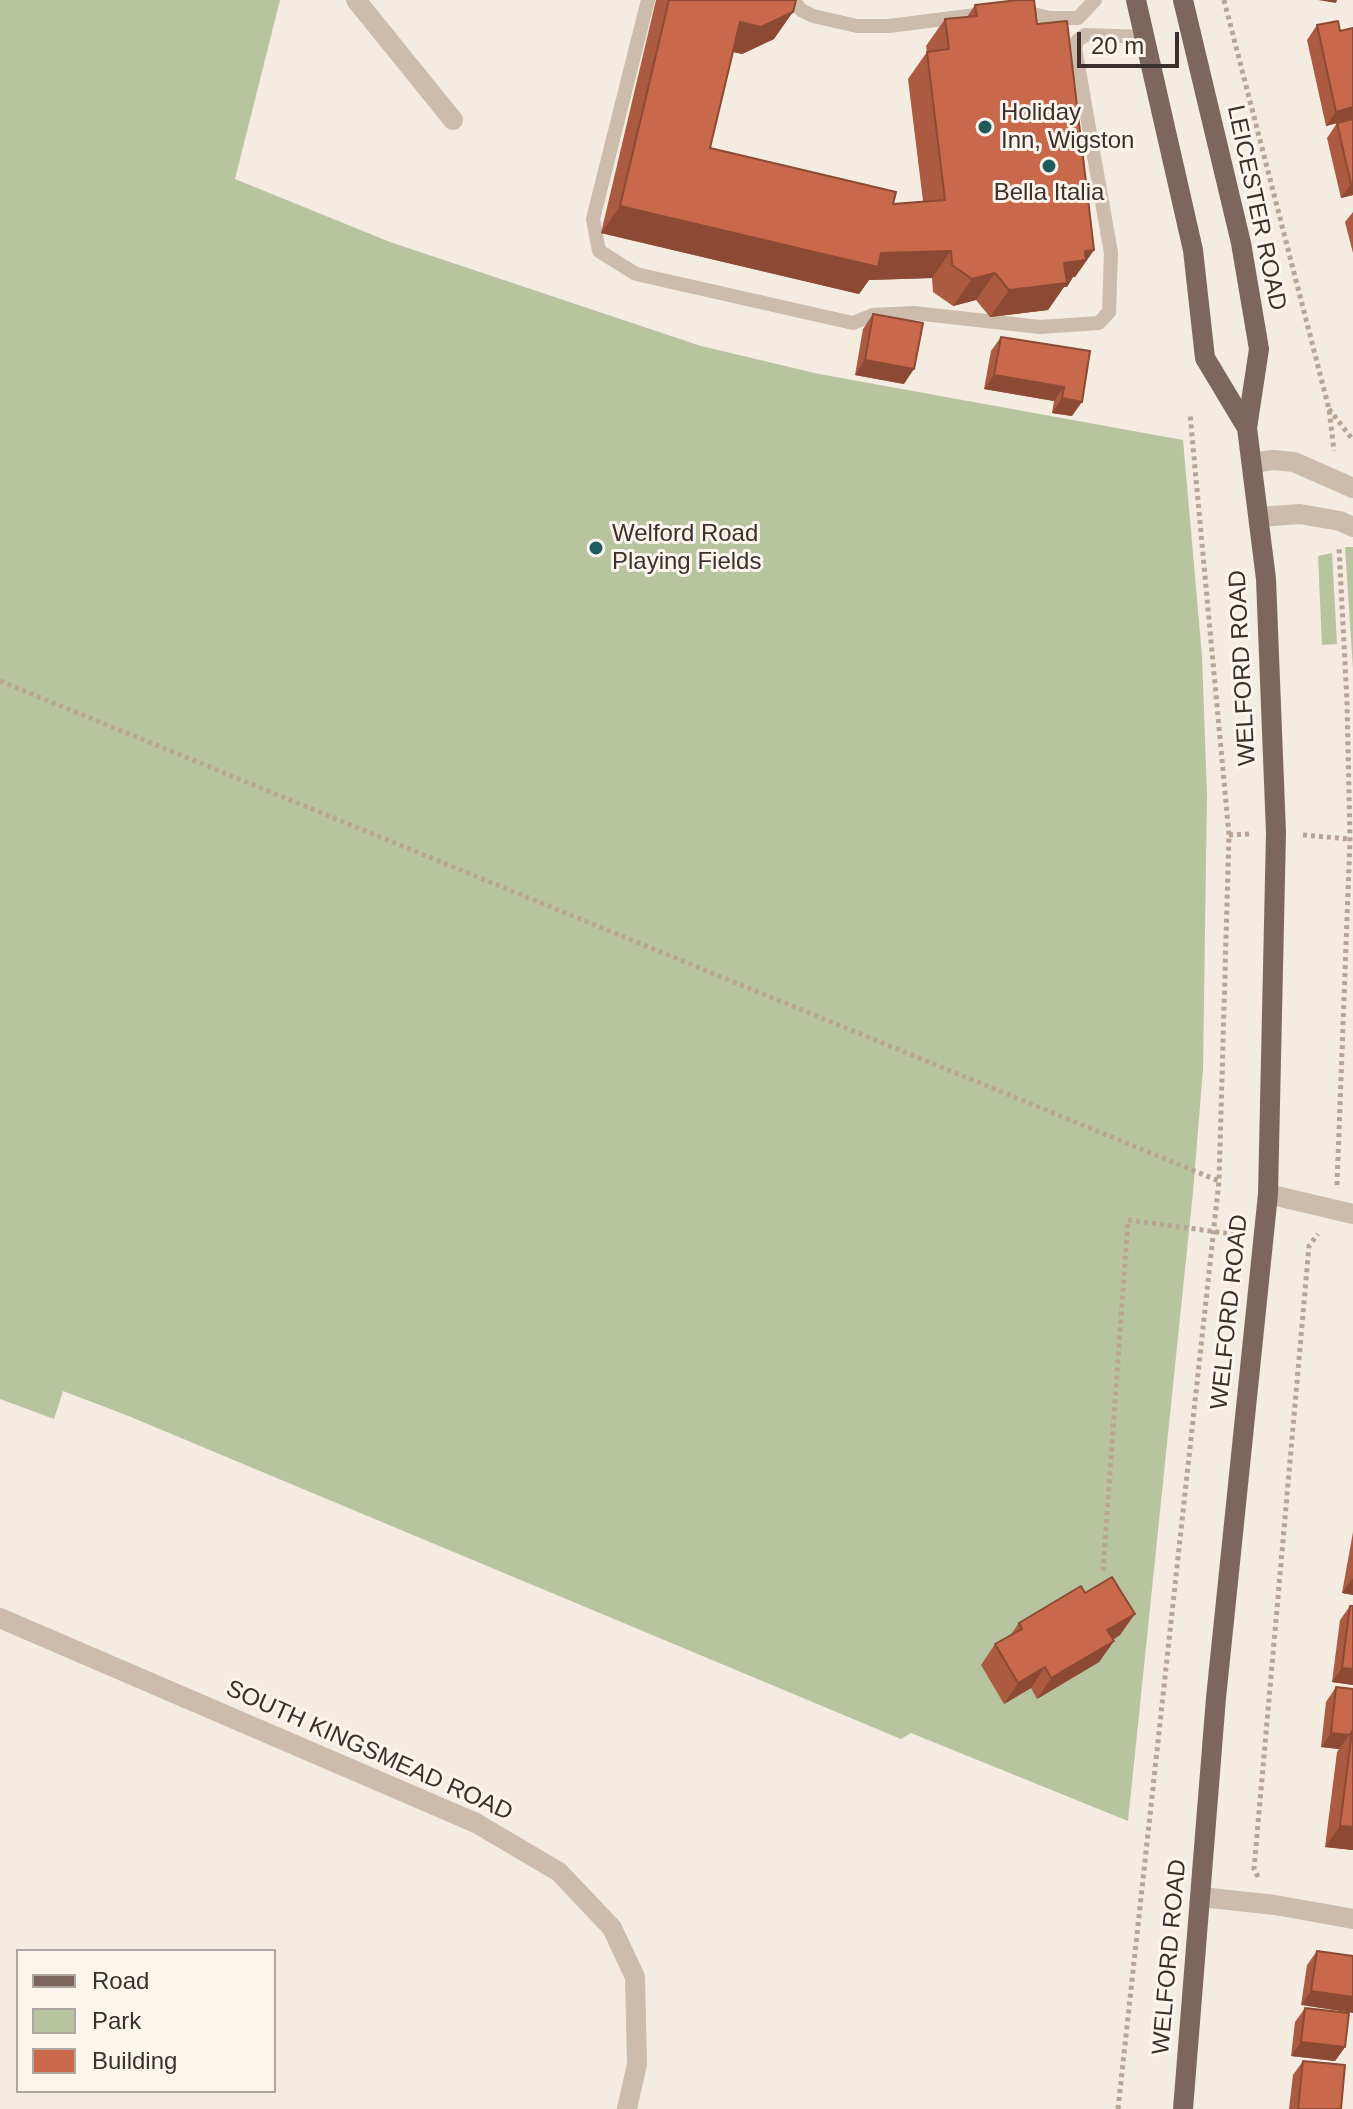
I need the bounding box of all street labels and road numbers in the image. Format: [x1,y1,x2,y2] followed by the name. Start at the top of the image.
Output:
[1220,103,1292,313] street label: LEICESTER ROAD
[1223,569,1263,767] street label: WELFORD ROAD
[1205,1213,1255,1411] street label: WELFORD ROAD
[221,1675,517,1827] street label: SOUTH KINGSMEAD ROAD
[1147,1858,1193,2056] street label: WELFORD ROAD

